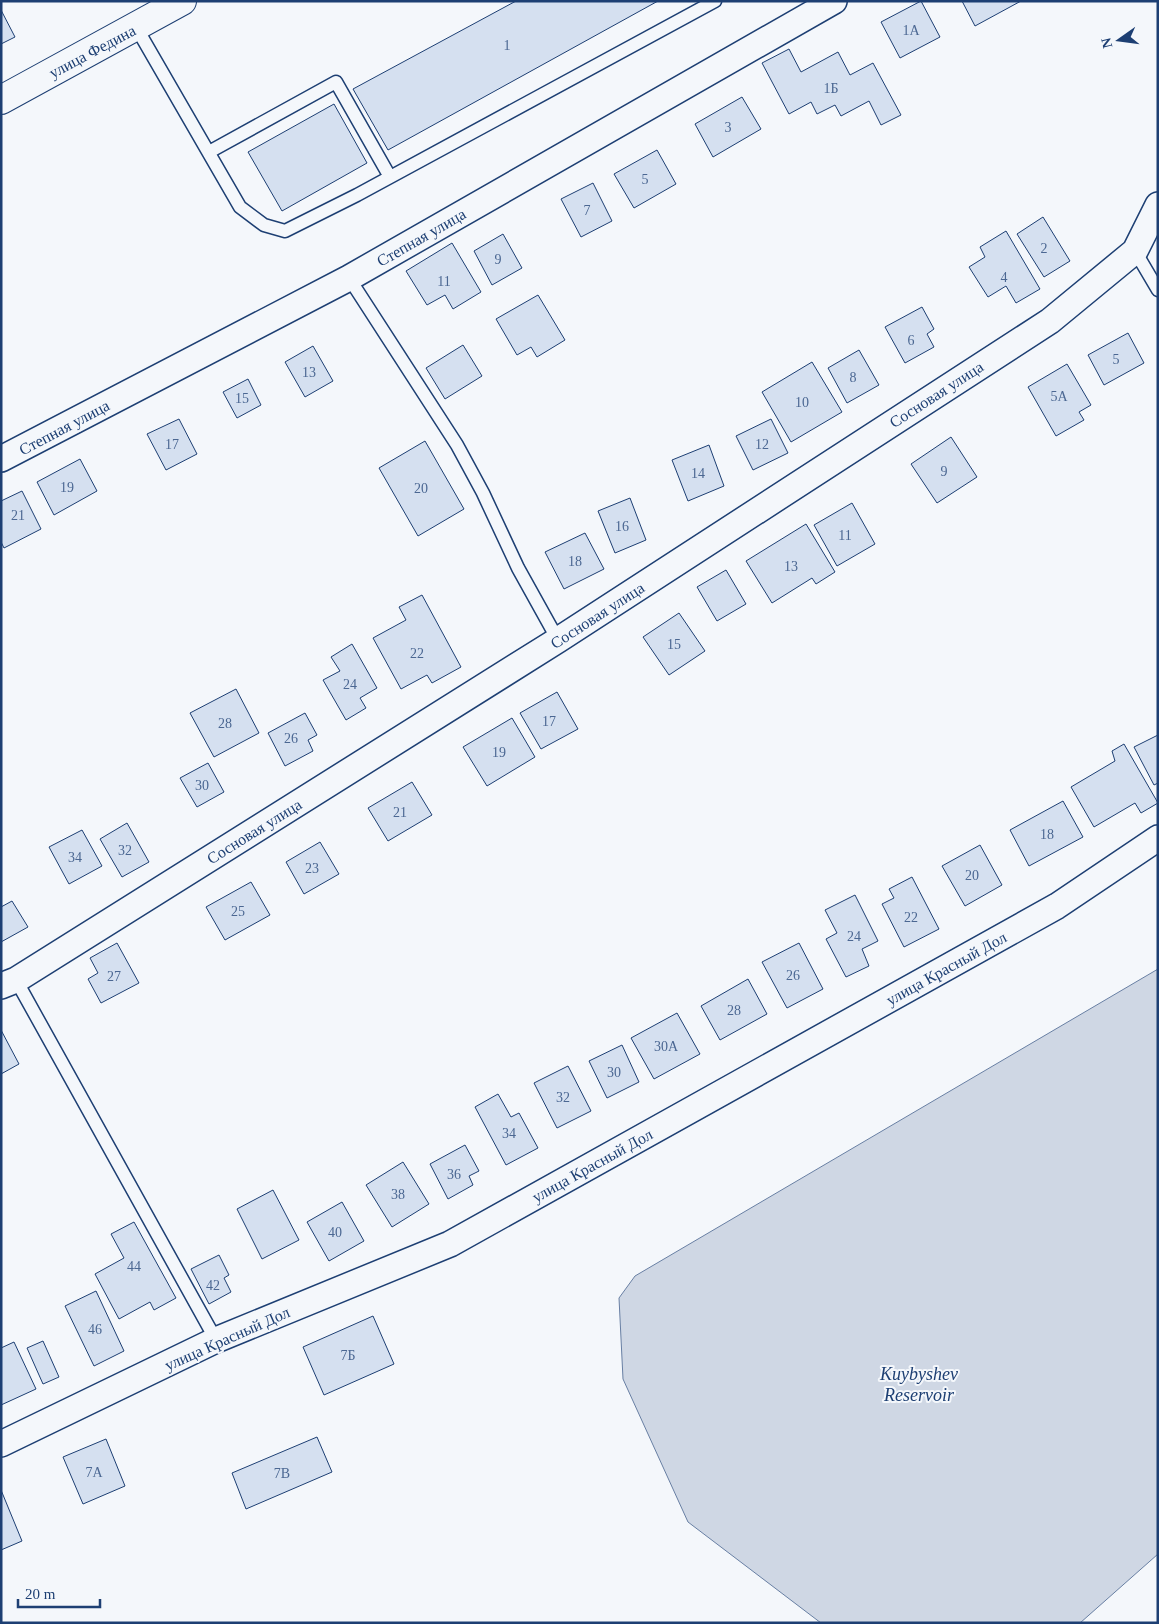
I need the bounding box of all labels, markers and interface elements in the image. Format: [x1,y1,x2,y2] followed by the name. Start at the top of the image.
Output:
[1094,15,1144,65] north arrow
[46,22,139,82] street label: улица Федина
[902,23,920,38] house number: 1А
[1098,36,1115,50] text: N
[504,38,511,53] house number: 1
[823,81,839,96] house number: 1Б
[725,120,732,135] house number: 3
[642,172,649,187] house number: 5
[584,203,591,218] house number: 7
[374,205,469,271] street label: Степная улица
[1041,241,1048,256] house number: 2
[495,252,502,267] house number: 9
[1001,270,1008,285] house number: 4
[437,274,451,289] house number: 11
[908,333,915,348] house number: 6
[1113,352,1120,367] house number: 5
[886,358,987,432] street label: Сосновая улица
[302,365,316,380] house number: 13
[850,370,857,385] house number: 8
[1050,389,1068,404] house number: 5А
[235,391,249,406] house number: 15
[795,395,809,410] house number: 10
[16,397,113,459] street label: Степная улица
[165,437,179,452] house number: 17
[755,437,769,452] house number: 12
[941,464,948,479] house number: 9
[691,466,705,481] house number: 14
[60,480,74,495] house number: 19
[414,481,428,496] house number: 20
[11,508,25,523] house number: 21
[615,519,629,534] house number: 16
[838,528,852,543] house number: 11
[568,554,582,569] house number: 18
[784,559,798,574] house number: 13
[547,579,648,653] street label: Сосновая улица
[667,637,681,652] house number: 15
[410,646,424,661] house number: 22
[343,677,357,692] house number: 24
[542,714,556,729] house number: 17
[218,716,232,731] house number: 28
[284,731,298,746] house number: 26
[492,745,506,760] house number: 19
[195,778,209,793] house number: 30
[204,796,305,868] street label: Сосновая улица
[393,805,407,820] house number: 21
[1040,827,1054,842] house number: 18
[118,843,132,858] house number: 32
[68,850,82,865] house number: 34
[305,861,319,876] house number: 23
[965,868,979,883] house number: 20
[231,904,245,919] house number: 25
[904,910,918,925] house number: 22
[883,928,1010,1009] street label: улица Красный Дол
[847,929,861,944] house number: 24
[786,968,800,983] house number: 26
[107,969,121,984] house number: 27
[727,1003,741,1018] house number: 28
[654,1039,679,1054] house number: 30А
[607,1065,621,1080] house number: 30
[556,1090,570,1105] house number: 32
[529,1125,656,1206] street label: улица Красный Дол
[502,1126,516,1141] house number: 34
[447,1167,461,1182] house number: 36
[391,1187,405,1202] house number: 38
[328,1225,342,1240] house number: 40
[127,1259,141,1274] house number: 44
[206,1278,220,1293] house number: 42
[162,1303,293,1375] street label: улица Красный Дол
[88,1322,102,1337] house number: 46
[340,1348,356,1363] house number: 7Б
[879,1364,958,1405] water label: Kuybyshev Reservoir
[85,1465,103,1480] house number: 7А
[274,1466,290,1481] house number: 7В
[18,1576,100,1608] scale bar
[25,1586,56,1602] text: 20 m

